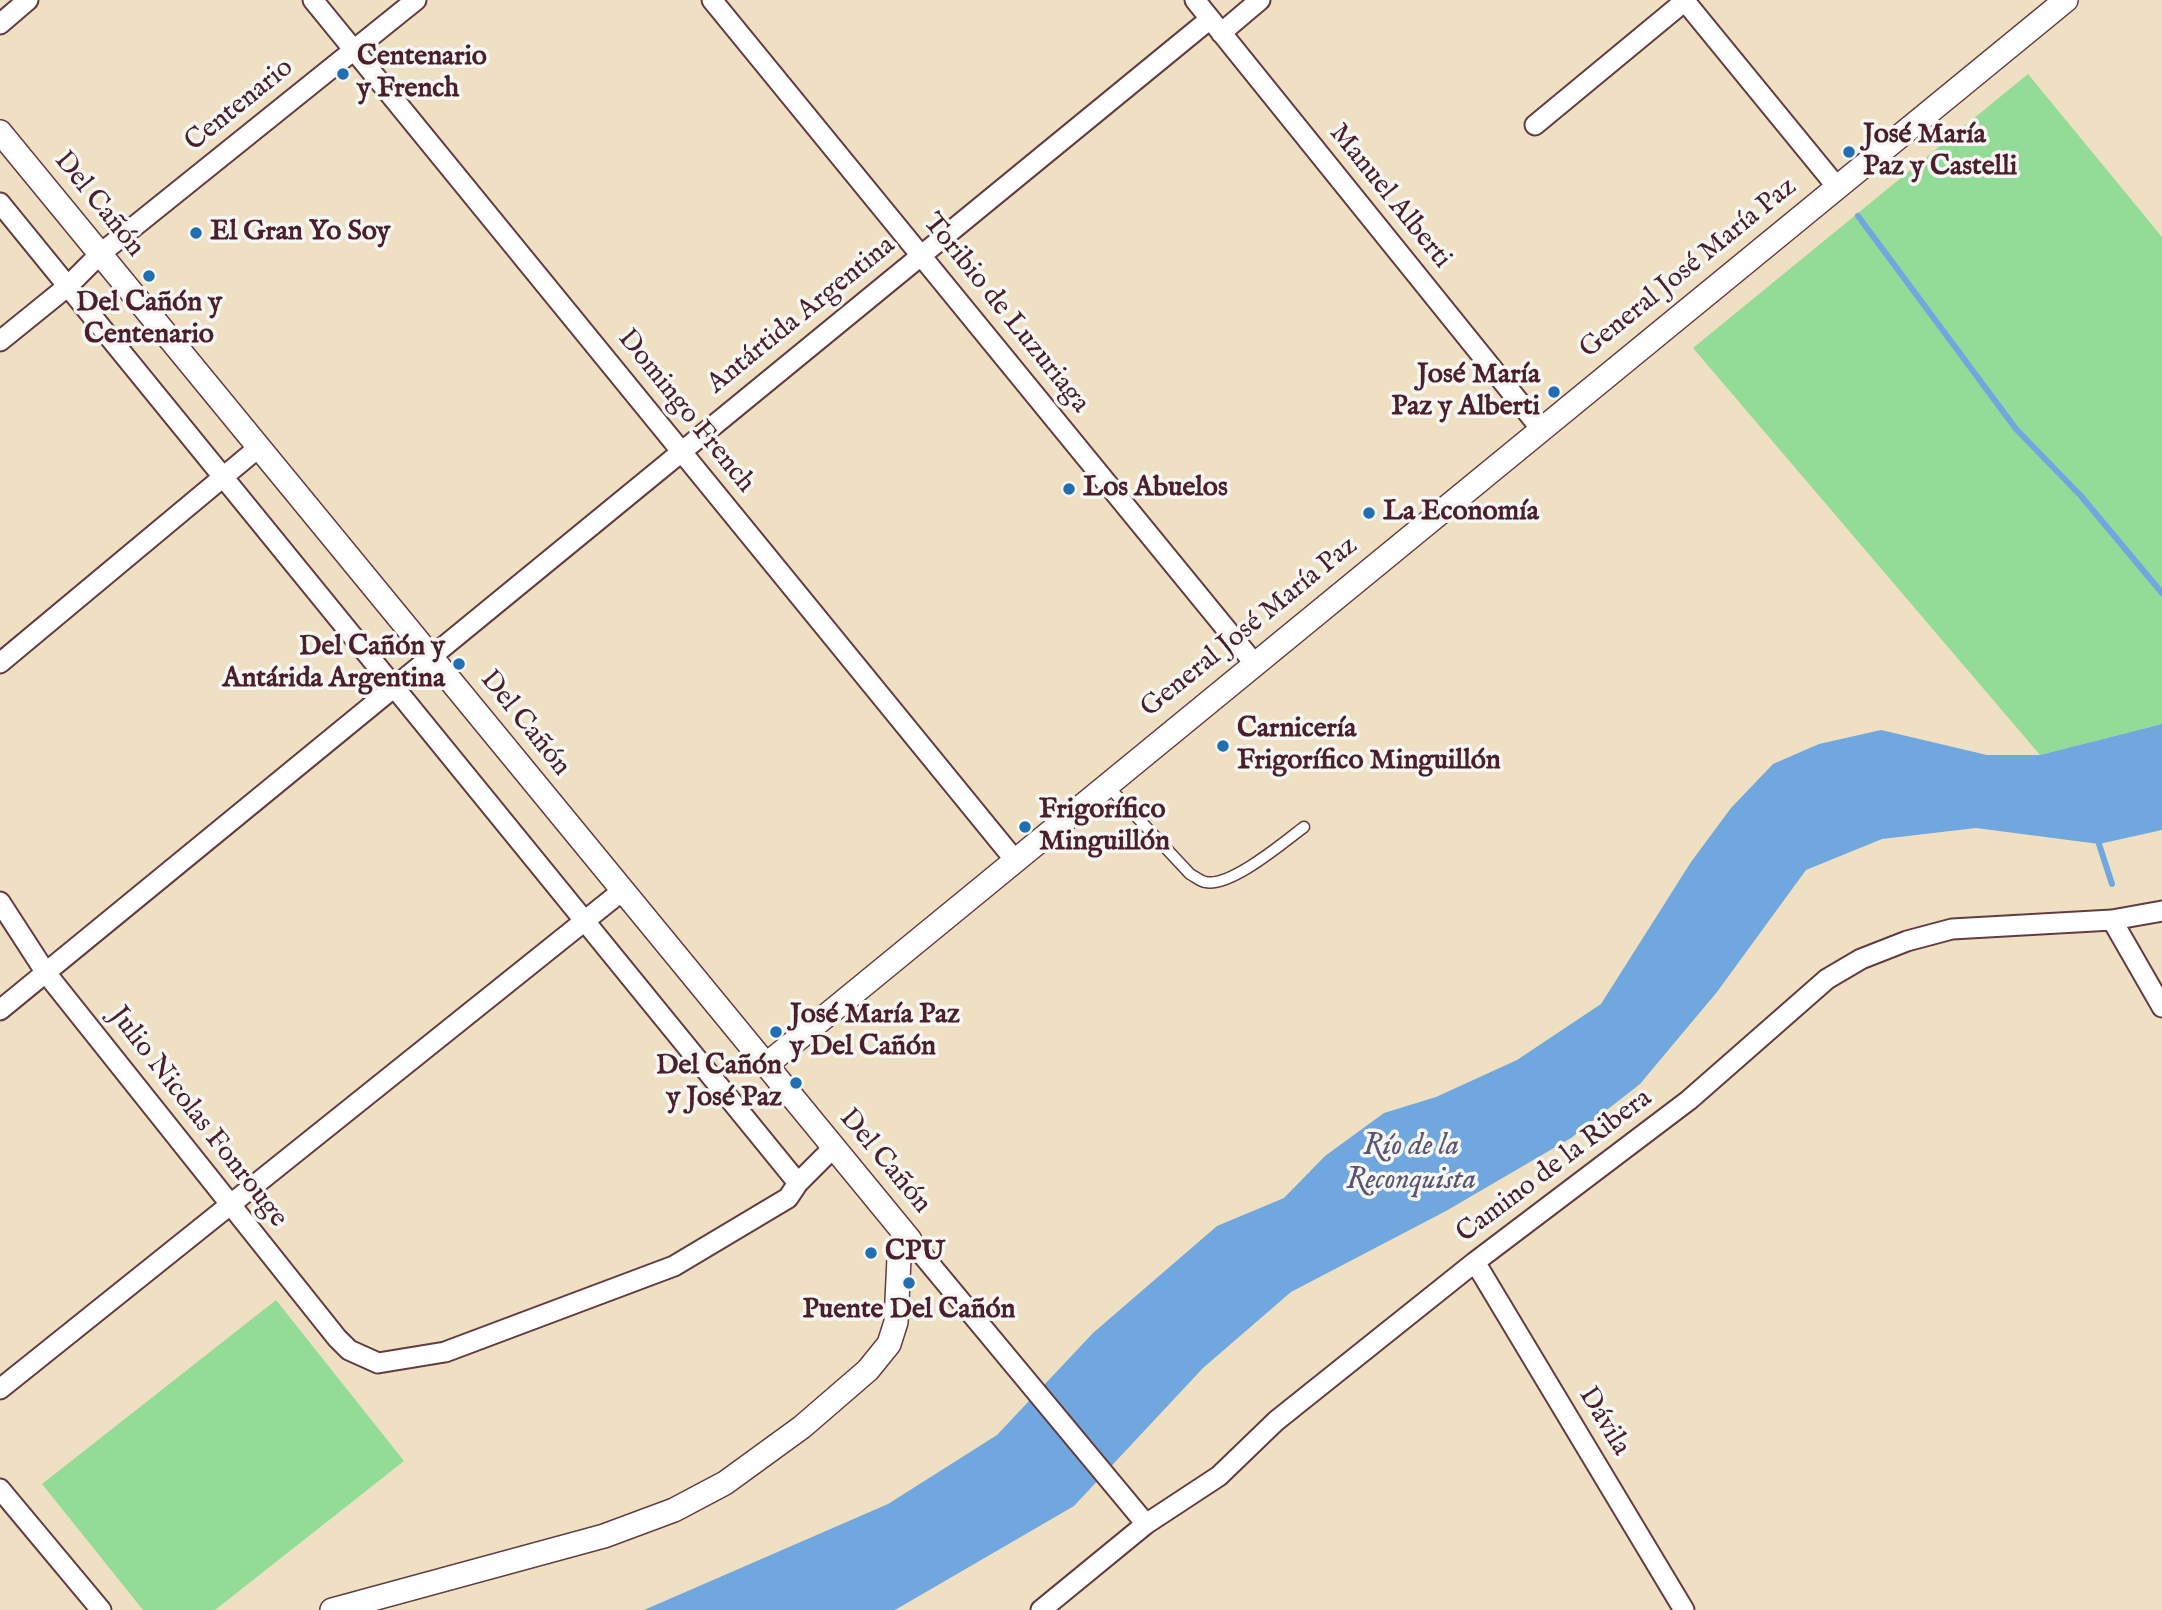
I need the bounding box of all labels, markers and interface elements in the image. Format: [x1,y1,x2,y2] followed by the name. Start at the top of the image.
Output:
[357,41,487,107] place label: Centenario y French
[179,52,301,160] street label: Centenario
[335,66,351,82] marker: Centenario y French
[1321,118,1457,276] street label: Manuel Alberti
[1863,119,2017,185] place label: José María Paz y Castelli
[1841,144,1857,160] marker: José María Paz y Castelli
[45,145,151,265] street label: Del Cañón
[1574,171,1804,367] street label: General José María Paz
[914,207,1096,421] street label: Toribio de Luzuriaga
[210,216,390,250] place label: El Gran Yo Soy
[188,225,204,241] marker: El Gran Yo Soy
[701,230,903,402] street label: Antártida Argentina
[141,268,157,284] marker: Del Cañón y Centenario
[76,287,222,353] place label: Del Cañón y Centenario
[609,324,761,500] street label: Domingo French
[1391,359,1540,425] place label: José María Paz y Alberti
[1546,384,1562,400] marker: José María Paz y Alberti
[1083,472,1228,506] place label: Los Abuelos
[1061,481,1077,497] marker: Los Abuelos
[1383,496,1539,530] place label: La Economía
[1361,505,1377,521] marker: La Economía
[1135,530,1365,726] street label: General José María Paz
[223,631,445,697] place label: Del Cañón y Antárida Argentina
[451,656,467,672] marker: Del Cañón y Antárida Argentina
[471,664,577,784] street label: Del Cañón
[1237,713,1501,779] place label: Carnicería Frigorífico Minguillón
[1215,738,1231,754] marker: Carnicería Frigorífico Minguillón
[1039,794,1170,860] place label: Frigorífico Minguillón
[1017,819,1033,835] marker: Frigorífico Minguillón
[790,999,960,1065] place label: José María Paz y Del Cañón
[100,1001,294,1235] street label: Julio Nicolas Fonrouge
[768,1024,784,1040] marker: José María Paz y Del Cañón
[656,1050,782,1116] place label: Del Cañón y José Paz
[788,1075,804,1091] marker: Del Cañón y José Paz
[1451,1083,1659,1251] street label: Camino de la Ribera
[831,1103,937,1221] street label: Del Cañón
[1346,1130,1476,1200] water label: Río de la Reconquista
[885,1236,945,1270] place label: CPU
[863,1245,879,1261] marker: CPU
[901,1275,917,1291] marker: Puente Del Cañón
[802,1294,1016,1328] place label: Puente Del Cañón
[1570,1382,1636,1462] street label: Dávila

